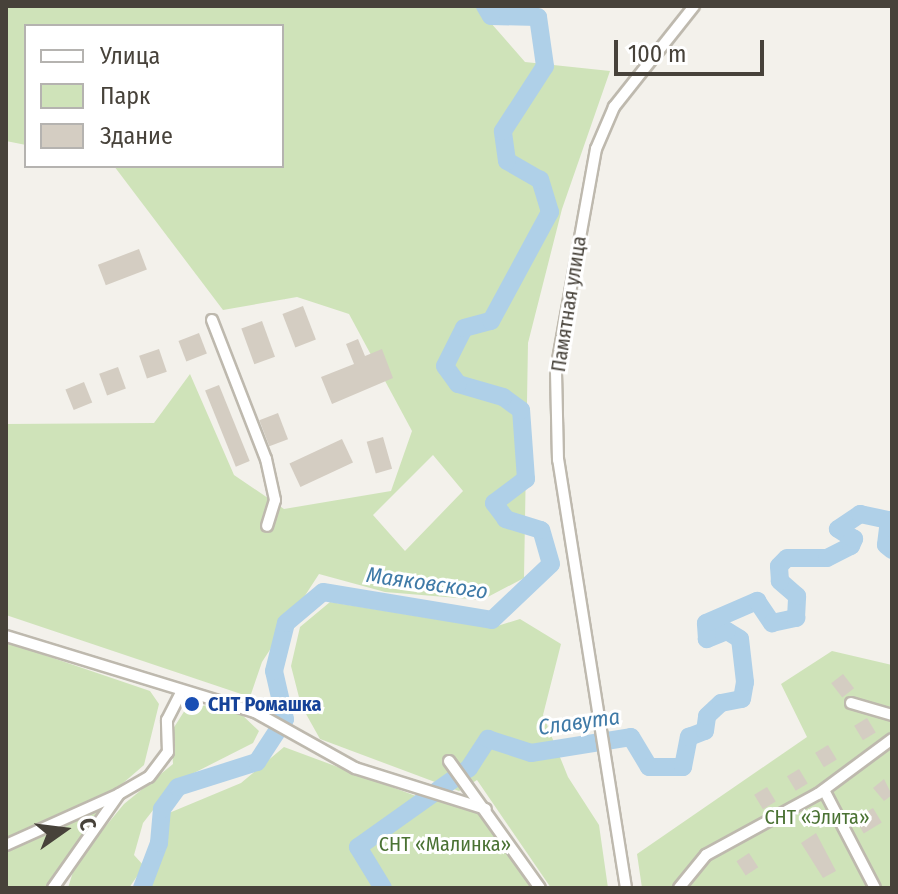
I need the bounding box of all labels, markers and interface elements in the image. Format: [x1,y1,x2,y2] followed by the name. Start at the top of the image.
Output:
[24,24,284,168] legend
[618,24,768,74] scale bar
[628,40,686,68] text: 100 m
[100,42,160,70] text: Улица
[100,82,150,110] text: Парк
[100,122,173,150] text: Здание
[546,234,592,374] street label: Памятная улица
[365,561,489,605] water label: Маяковского
[208,692,321,716] place label: СНТ Ромашка
[183,695,201,713] marker: СНТ Ромашка
[536,703,622,741] water label: Славута
[24,790,104,870] north arrow
[764,805,870,829] park label: СНТ «Элита»
[73,815,102,833] text: С
[379,832,511,856] park label: СНТ «Малинка»

